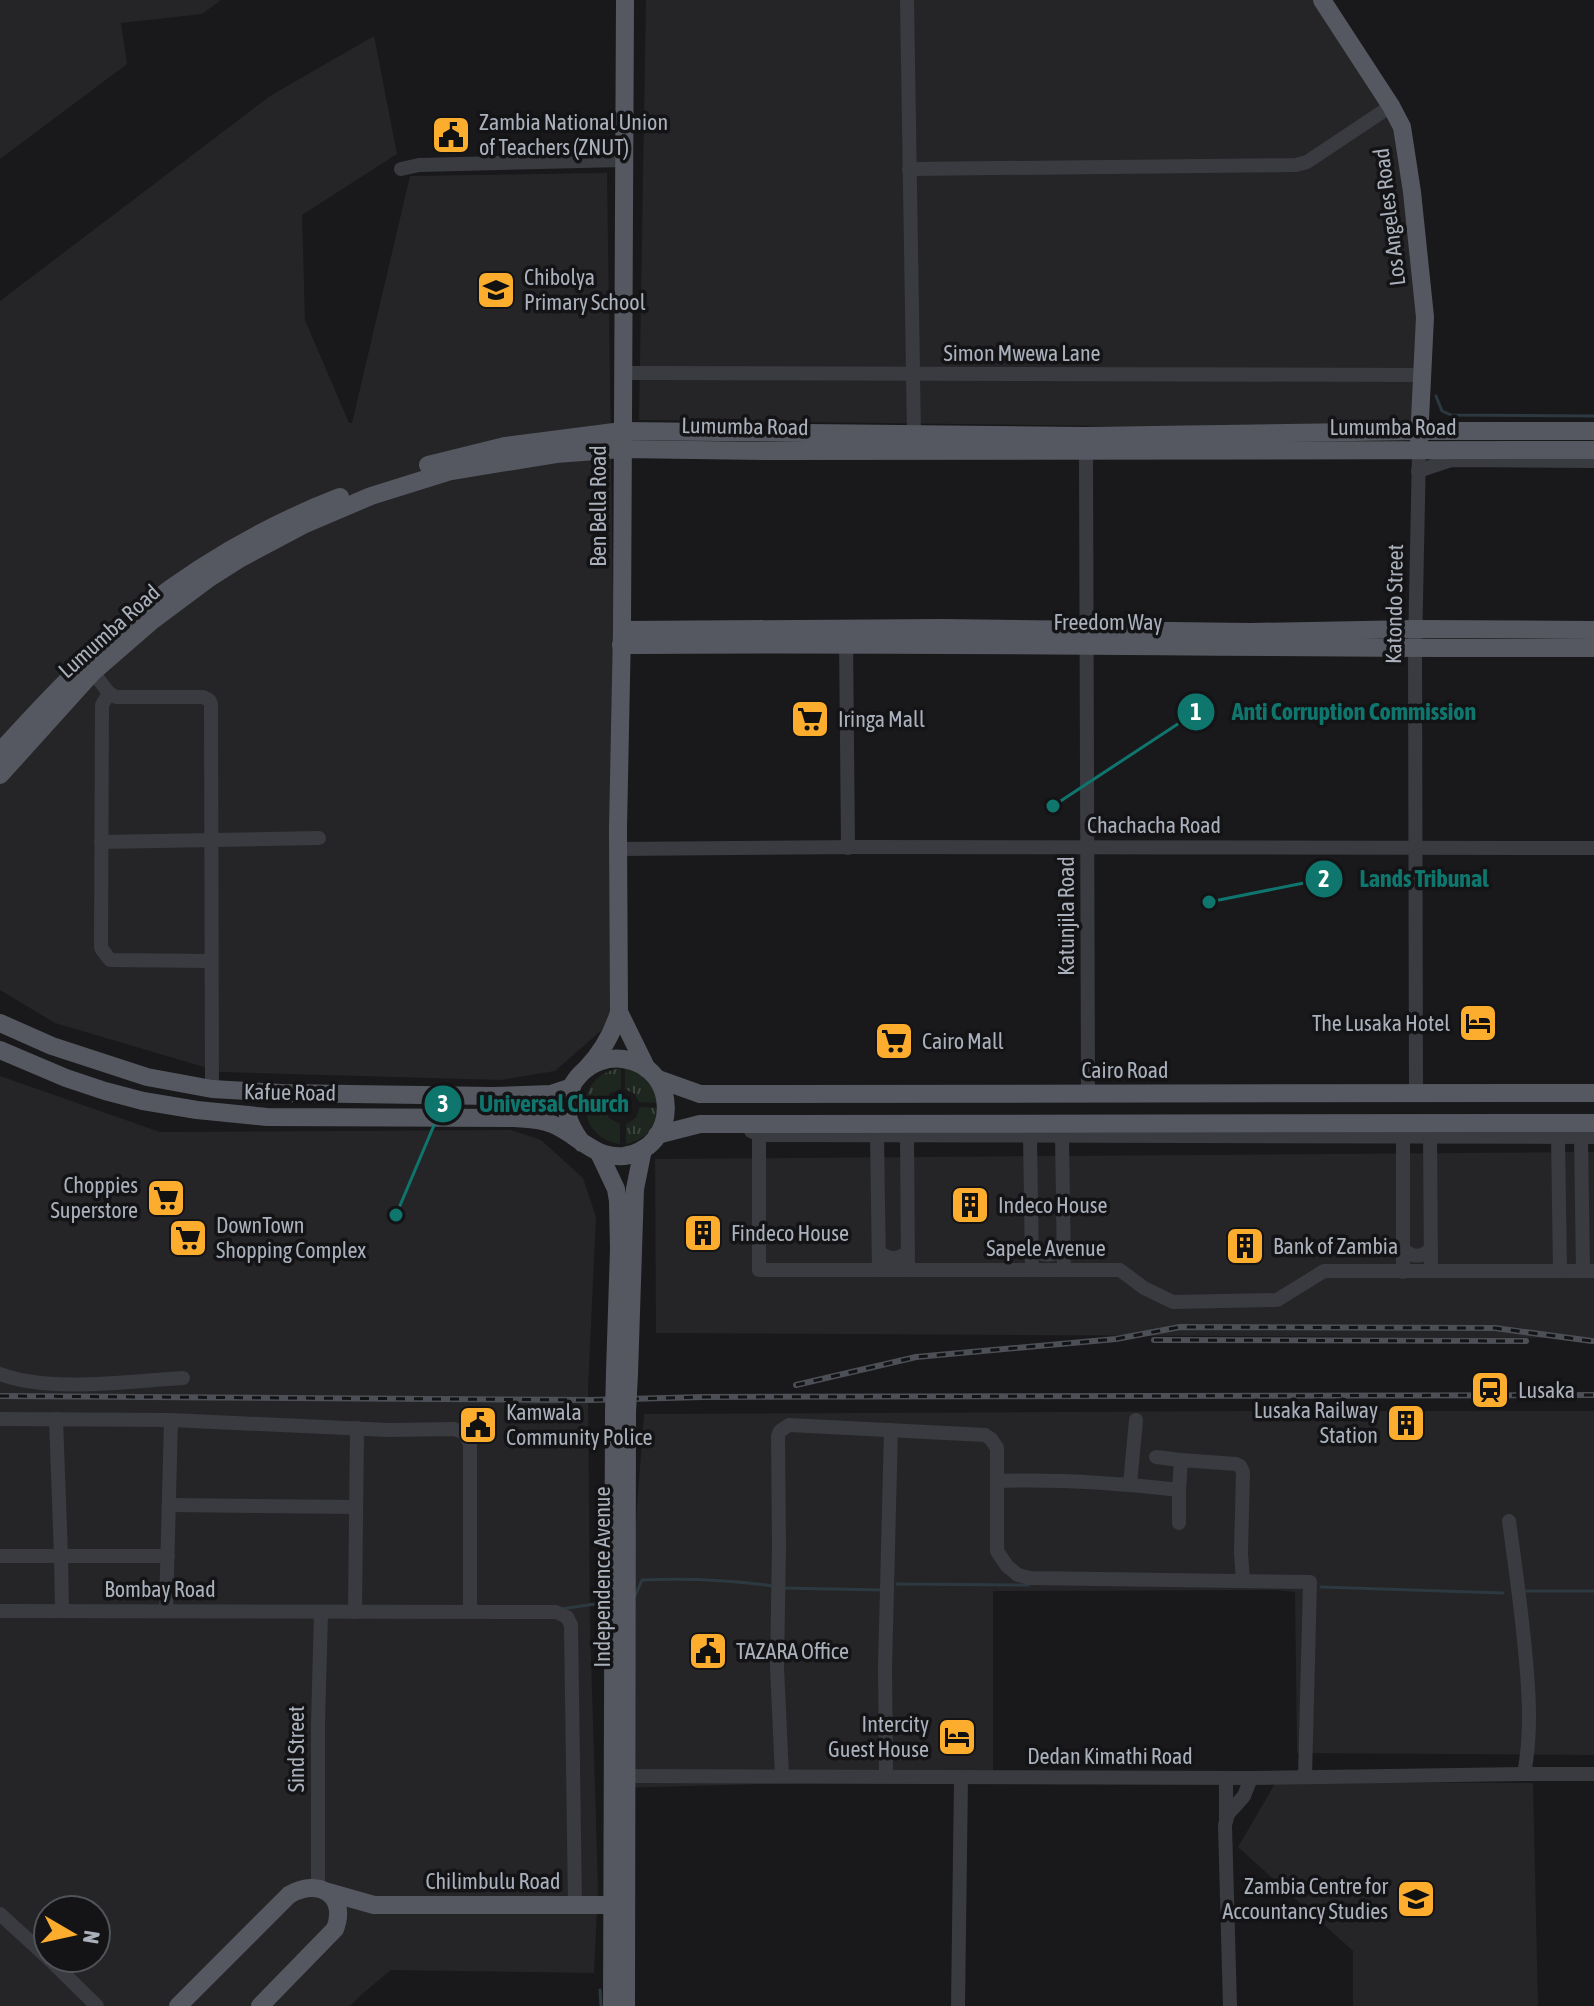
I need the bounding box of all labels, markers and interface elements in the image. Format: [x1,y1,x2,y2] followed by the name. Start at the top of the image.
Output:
[479,109,668,160] place label: Zambia National Union of Teachers (ZNUT)
[430,114,472,156] public building icon: Zambia National Union of Teachers (ZNUT)
[1368,147,1410,287] street label: Los Angeles Road
[524,264,646,315] place label: Chibolya Primary School
[475,269,517,311] school or university icon: Chibolya Primary School
[943,340,1101,366] street label: Simon Mwewa Lane
[681,412,809,440] street label: Lumumba Road
[1329,414,1457,440] street label: Lumumba Road
[585,445,611,567] street label: Ben Bella Road
[1380,544,1408,664] street label: Katondo Street
[53,579,165,683] street label: Lumumba Road
[1054,609,1162,635] street label: Freedom Way
[1176,688,1492,736] callout: Anti Corruption Commission
[789,698,831,740] supermarket icon: Iringa Mall
[1190,698,1202,725] text: 1
[1231,698,1476,725] text: Anti Corruption Commission
[838,706,925,732] place label: Iringa Mall
[1087,812,1221,838] street label: Chachacha Road
[1304,855,1505,903] callout: Lands Tribunal
[1053,856,1079,976] street label: Katunjila Road
[1318,865,1330,892] text: 2
[1359,865,1489,892] text: Lands Tribunal
[1457,1002,1499,1044] hotel icon: The Lusaka Hotel
[1312,1010,1450,1036] place label: The Lusaka Hotel
[873,1020,915,1062] supermarket icon: Cairo Mall
[922,1028,1004,1054] place label: Cairo Mall
[1081,1057,1169,1083] street label: Cairo Road
[244,1078,336,1106] street label: Kafue Road
[423,1080,645,1128] callout: Universal Church
[437,1090,449,1117] text: 3
[479,1090,629,1117] text: Universal Church
[51,1172,138,1223] place label: Choppies Superstore
[145,1177,187,1219] supermarket icon: Choppies Superstore
[949,1184,991,1226] building icon: Indeco House
[998,1192,1108,1218] place label: Indeco House
[216,1212,366,1263] place label: DownTown Shopping Complex
[682,1212,724,1254] building icon: Findeco House
[167,1217,209,1259] supermarket icon: DownTown Shopping Complex
[731,1220,849,1246] place label: Findeco House
[1224,1225,1266,1267] building icon: Bank of Zambia
[1273,1233,1398,1259] place label: Bank of Zambia
[986,1235,1106,1261] street label: Sapele Avenue
[1469,1369,1511,1411] station icon: Lusaka
[1518,1377,1575,1403] place label: Lusaka
[1254,1397,1378,1448] place label: Lusaka Railway Station
[506,1399,653,1450] place label: Kamwala Community Police
[1385,1402,1427,1444] building icon: Lusaka Railway Station
[457,1404,499,1446] public building icon: Kamwala Community Police
[589,1487,615,1667] street label: Independence Avenue
[104,1576,216,1602] street label: Bombay Road
[687,1630,729,1672] public building icon: TAZARA Office
[736,1638,849,1664] place label: TAZARA Office
[283,1706,309,1792] street label: Sind Street
[828,1711,929,1762] place label: Intercity Guest House
[936,1716,978,1758] hotel icon: Intercity Guest House
[1027,1743,1193,1769] street label: Dedan Kimathi Road
[426,1868,560,1894] street label: Chilimbulu Road
[1222,1873,1389,1924] place label: Zambia Centre for Accountancy Studies
[1395,1878,1437,1920] school or university icon: Zambia Centre for Accountancy Studies
[32,1894,112,1974] north arrow
[78,1929,106,1946] text: N

